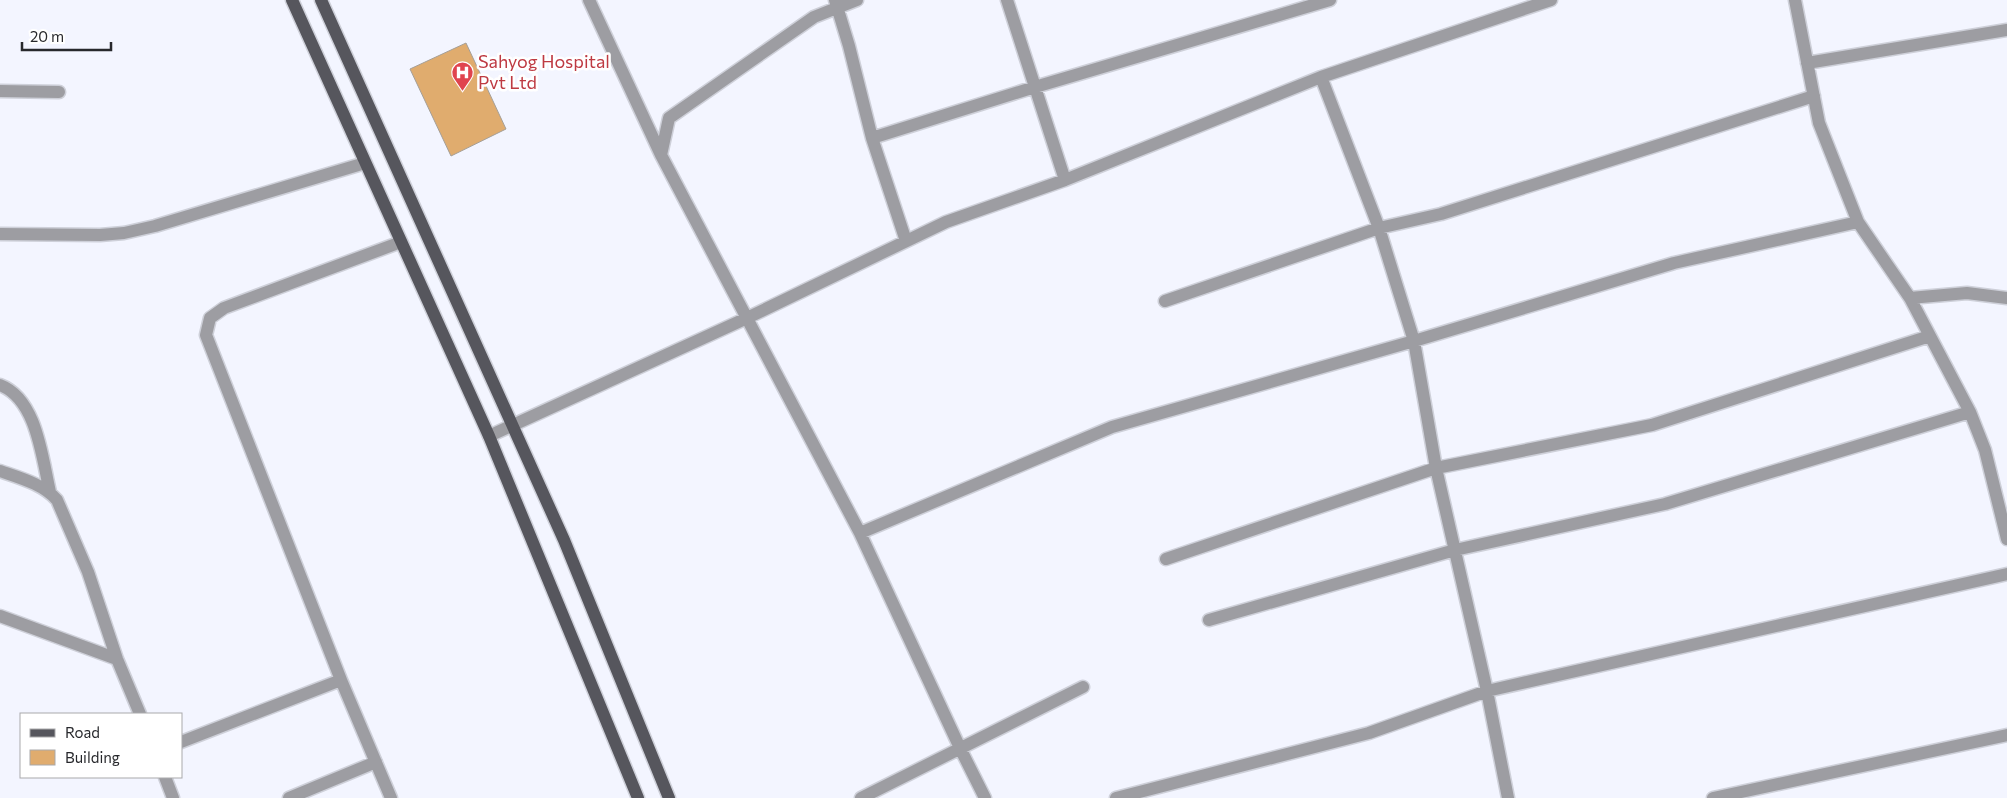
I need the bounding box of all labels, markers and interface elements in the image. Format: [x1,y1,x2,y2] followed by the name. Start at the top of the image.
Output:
[22,20,111,52] scale bar
[30,27,64,45] text: 20 m
[478,50,610,93] place label: Sahyog Hospital Pvt Ltd
[450,60,474,91] hospital icon: Sahyog Hospital Pvt Ltd
[20,713,182,778] legend
[65,723,100,741] text: Road
[65,748,120,766] text: Building

